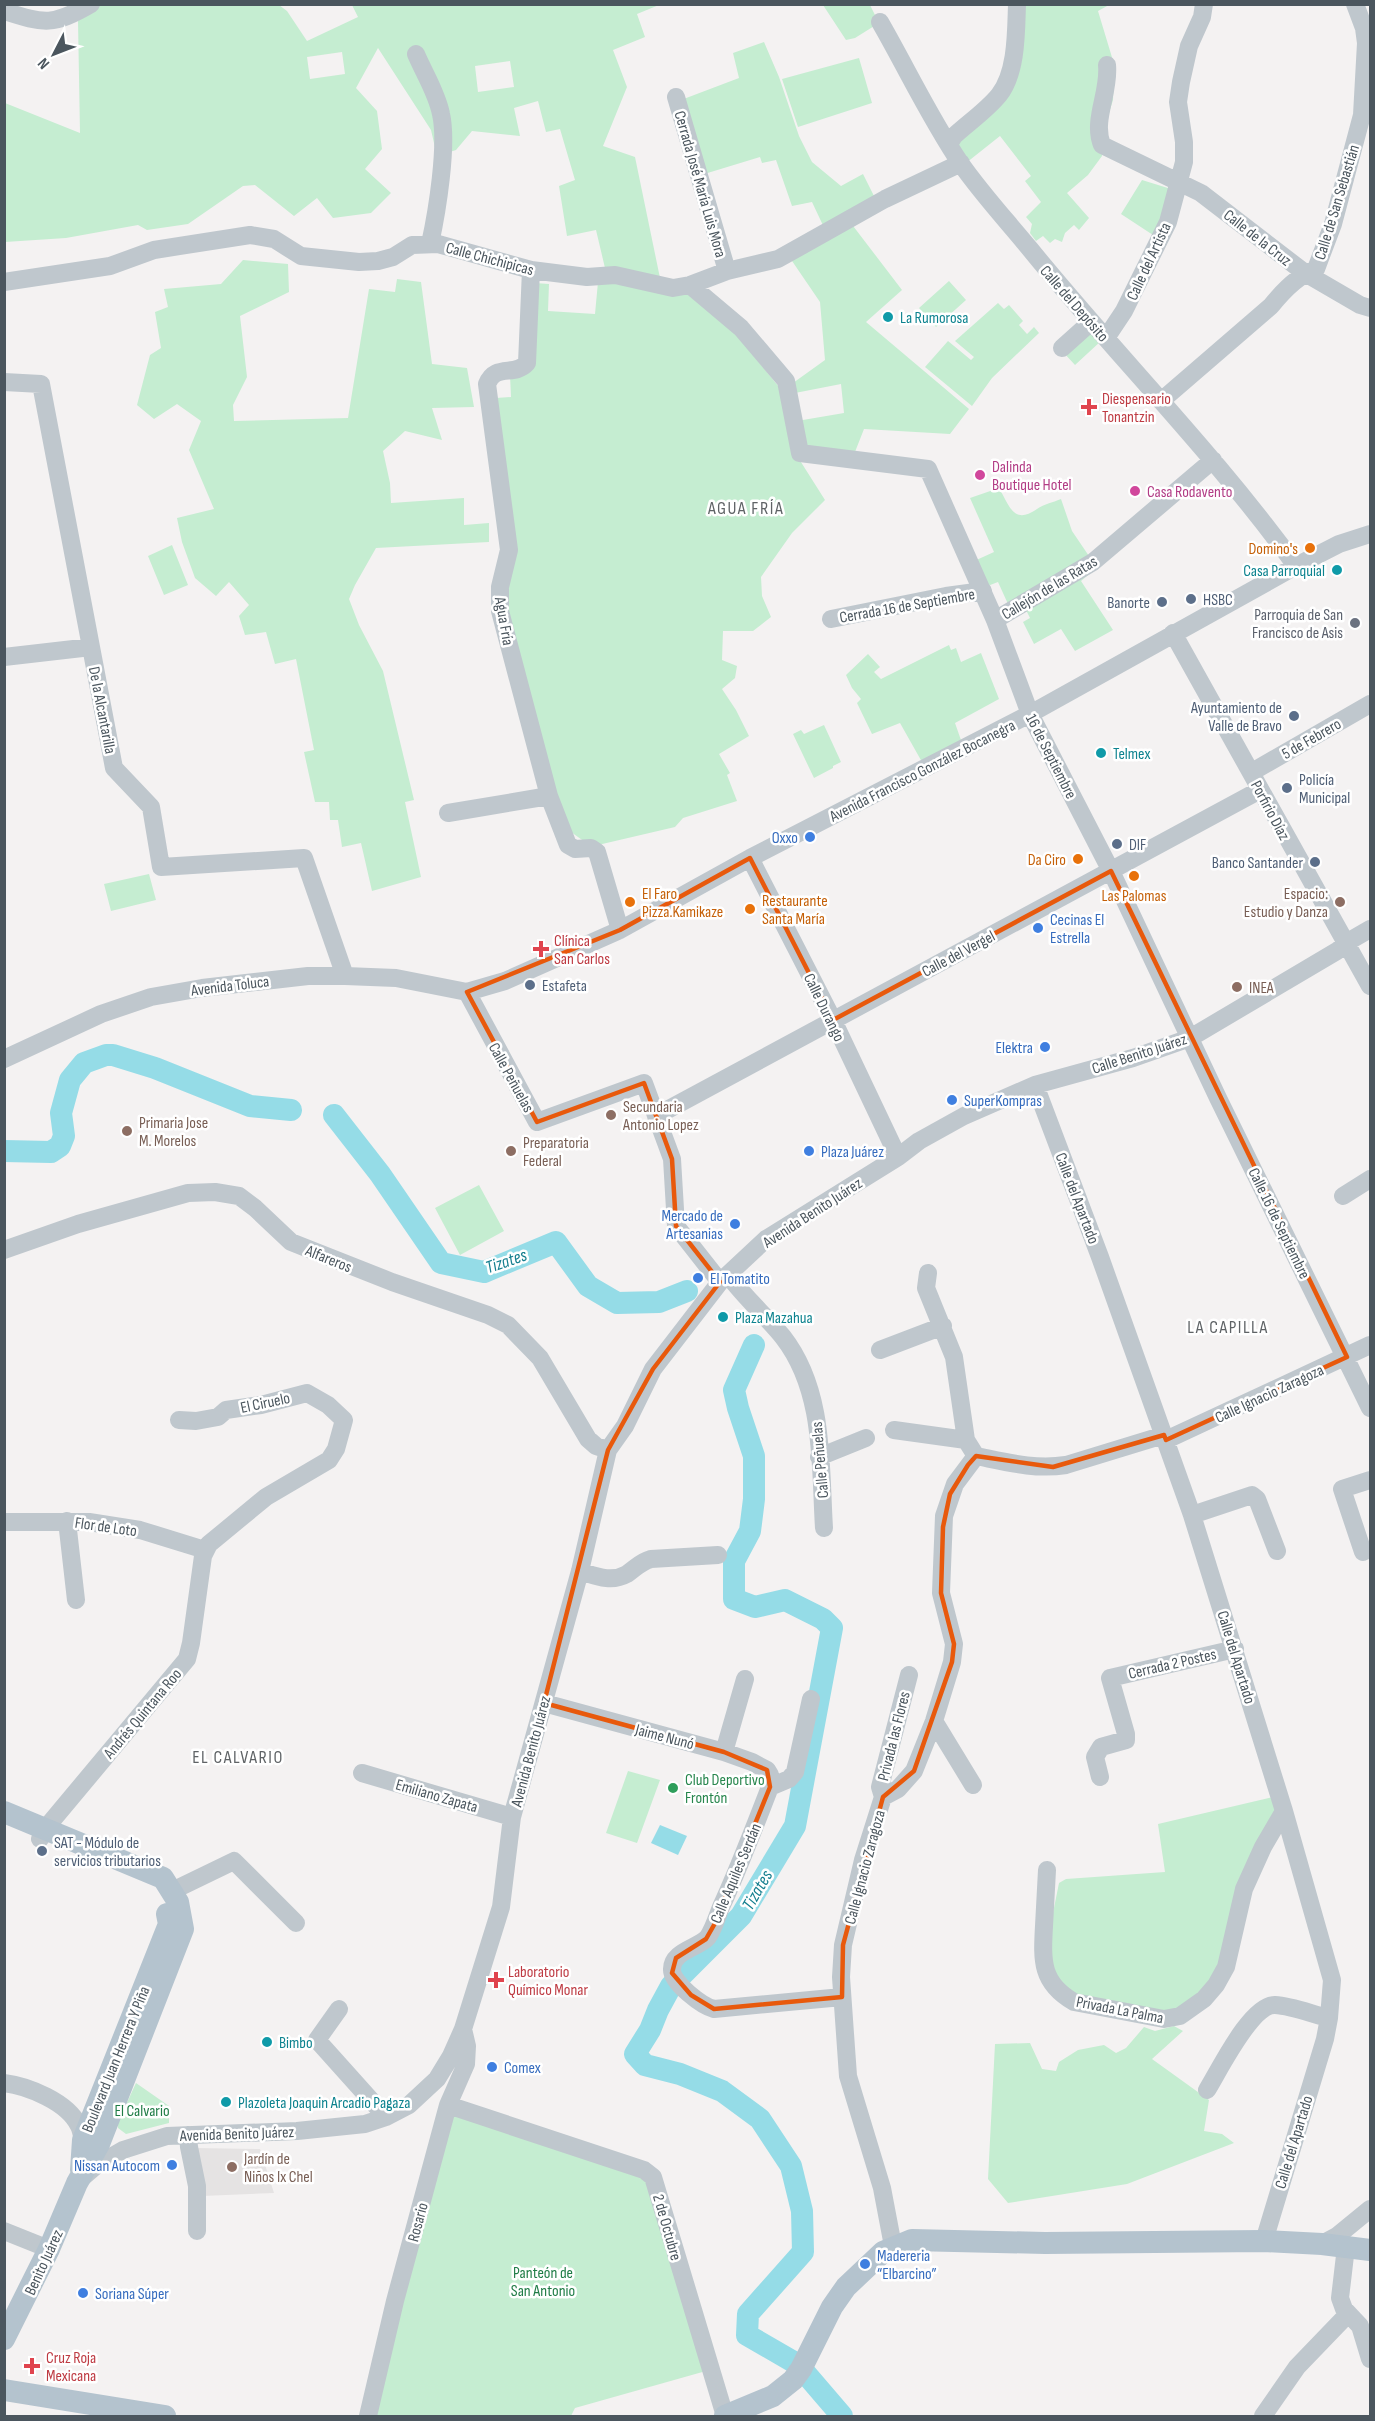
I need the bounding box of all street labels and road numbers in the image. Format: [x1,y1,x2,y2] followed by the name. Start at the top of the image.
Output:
[670,109,730,260] street label: Cerrada José María Luis Mora
[1311,143,1364,262] street label: Calle de San Sebastián
[1219,206,1295,271] street label: Calle de la Cruz
[1123,220,1176,304] street label: Calle del Artista
[444,239,536,280] street label: Calle Chichipicas
[1036,262,1112,346] street label: Calle del Depósito
[999,552,1101,624] street label: Callejón de las Ratas
[838,585,976,628] street label: Cerrada 16 de Septiembre
[490,595,517,647] street label: Agua Fría
[84,665,119,756] street label: De la Alcantarilla
[1021,711,1080,802] street label: 16 de Septiembre
[1279,715,1345,764] street label: 5 de Febrero
[826,716,1019,827] street label: Avenida Francisco González Bocanegra
[1246,778,1293,844] street label: Porfirio Díaz
[919,927,999,982] street label: Calle del Vergel
[799,970,848,1045] street label: Calle Durango
[189,972,270,1001] street label: Avenida Toluca
[1090,1030,1189,1079] street label: Calle Benito Juárez
[484,1040,538,1116] street label: Calle Peñuelas
[1050,1150,1103,1247] street label: Calle del Apartado
[1244,1165,1314,1282] street label: Calle 16 de Septiembre
[759,1174,866,1253] street label: Avenida Benito Juárez
[302,1241,355,1277] street label: Alfareros
[1212,1361,1327,1428] street label: Calle Ignacio Zaragoza
[239,1389,292,1418] street label: El Ciruelo
[808,1421,833,1499] street label: Calle Peñuelas
[74,1514,138,1541] street label: Flor de Loto
[1212,1609,1259,1706] street label: Calle del Apartado
[1126,1645,1218,1684] street label: Cerrada 2 Postes
[99,1665,186,1763] street label: Andrés Quintana Roo
[874,1689,915,1783] street label: Privada las Flores
[507,1693,555,1810] street label: Avenida Benito Juárez
[632,1720,696,1754] street label: Jaime Nunó
[393,1776,480,1817] street label: Emiliano Zapata
[841,1808,890,1927] street label: Calle Ignacio Zaragoza
[707,1821,766,1927] street label: Calle Aquiles Serdán
[78,1984,154,2135] street label: Boulevard Juan Herrera Y Piña
[1074,1993,1165,2028] street label: Privada La Palma
[1271,2094,1318,2191] street label: Calle del Apartado
[179,2123,295,2146] street label: Avenida Benito Juárez
[648,2192,685,2263] street label: 2 de Octubre
[404,2201,433,2244] street label: Rosario
[21,2227,68,2298] street label: Benito Juárez

